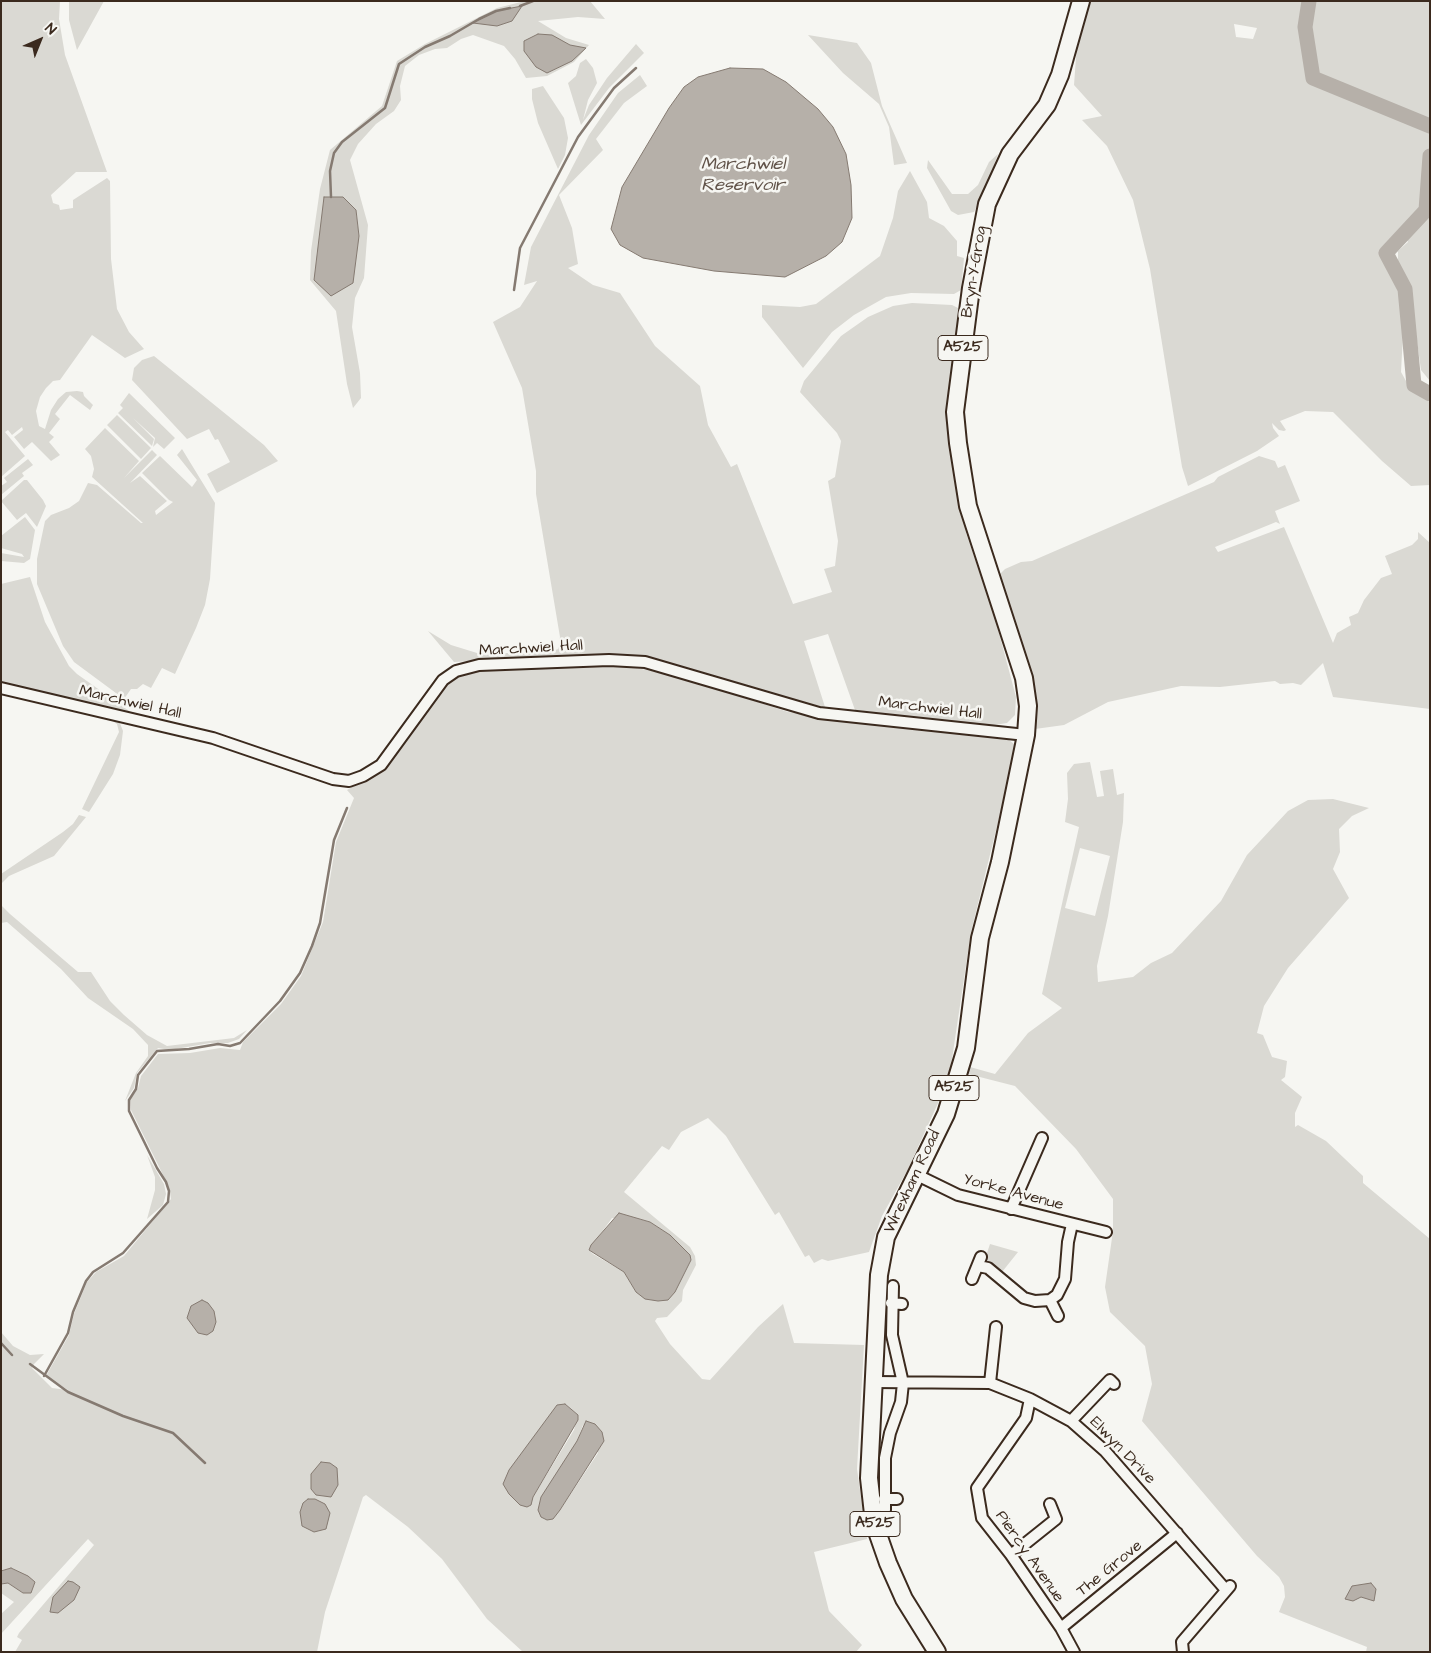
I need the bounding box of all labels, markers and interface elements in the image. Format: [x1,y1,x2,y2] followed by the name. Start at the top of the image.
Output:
[15,15,65,65] north arrow
[40,19,61,39] text: N
[701,154,785,196] water label: Marchwiel Reservoir
[958,225,992,319] street label: Bryn-Y-Grog
[938,336,988,360] road number: A525
[479,637,583,661] street label: Marchwiel Hall
[77,682,183,724] street label: Marchwiel Hall
[877,693,983,725] street label: Marchwiel Hall
[929,1076,979,1100] road number: A525
[881,1127,945,1237] street label: Wrexham Road
[961,1170,1065,1216] street label: Yorke Avenue
[1085,1413,1159,1489] street label: Elwyn Drive
[990,1508,1068,1606] street label: Piercy Avenue
[850,1512,900,1536] road number: A525
[1073,1537,1147,1601] street label: The Grove

